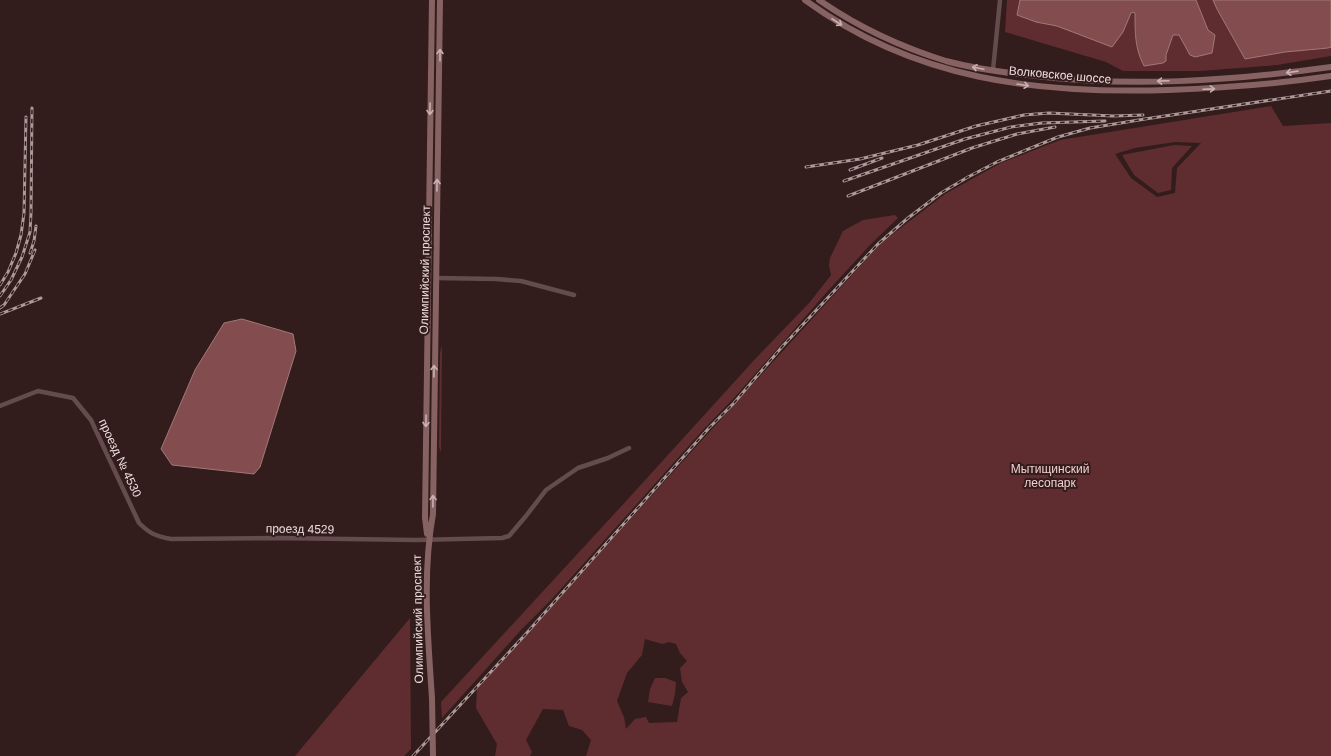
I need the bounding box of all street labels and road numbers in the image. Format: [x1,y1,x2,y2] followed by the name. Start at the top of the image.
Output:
[1008,64,1112,86] street label: Волковское шоссе
[417,205,433,335] street label: Олимпийский проспект
[96,417,144,500] street label: проезд № 4530
[266,521,335,537] street label: проезд 4529
[410,554,426,684] street label: Олимпийский проспект

